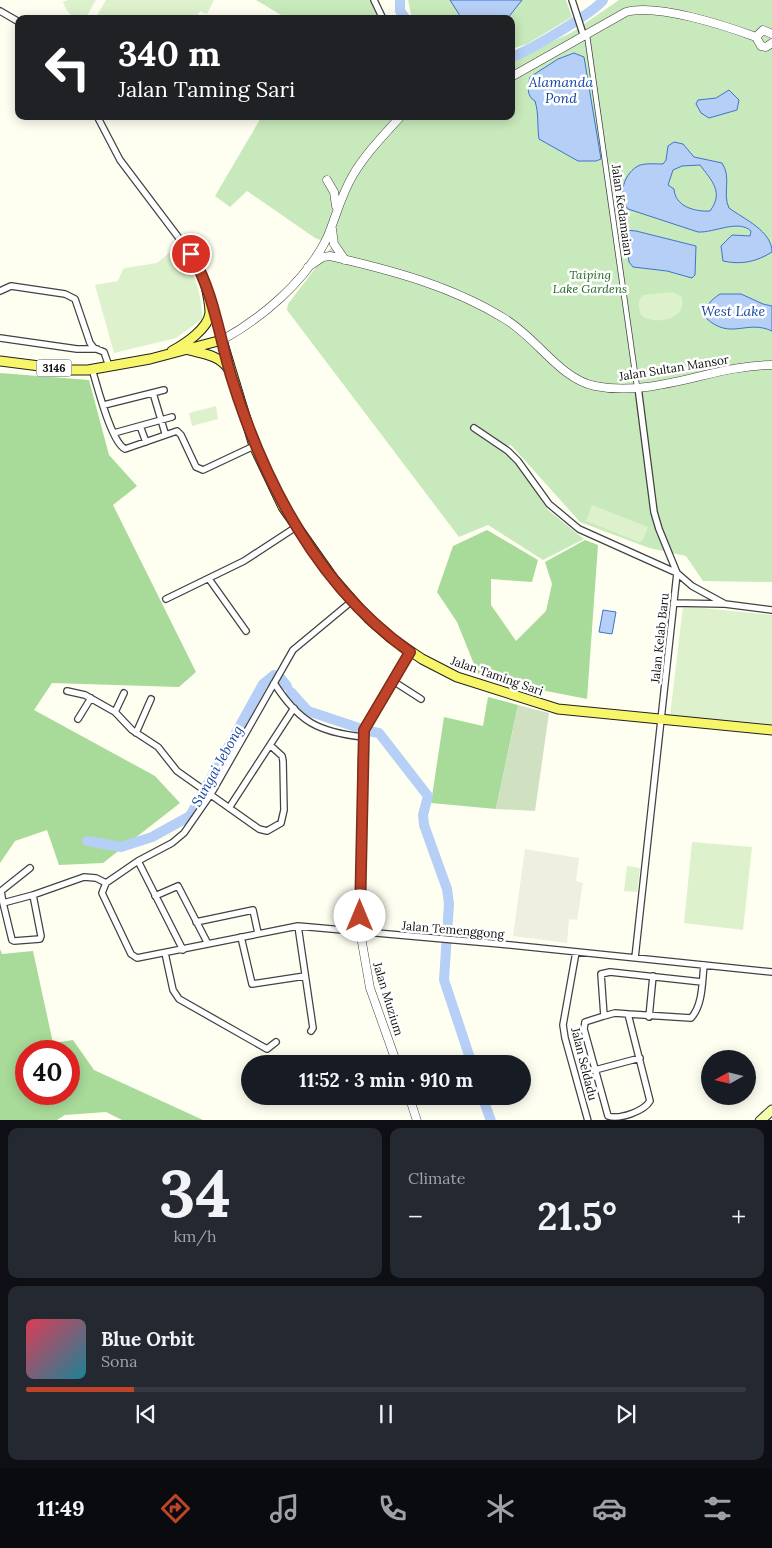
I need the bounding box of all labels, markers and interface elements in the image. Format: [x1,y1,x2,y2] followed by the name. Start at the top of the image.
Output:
[118,31,220,76] text: 340 m
[35,35,100,100] icon: left
[528,73,593,107] water label: Alamanda Pond
[118,75,295,103] text: Jalan Taming Sari
[609,162,636,257] street label: Jalan Kedamaian
[170,233,212,275] pin
[177,240,205,268] icon: arrive
[553,267,627,296] park label: Taiping Lake Gardens
[701,302,765,320] water label: West Lake
[617,351,731,384] street label: Jalan Sultan Mansor
[36,359,72,376] road number: 3146
[647,592,672,685] street label: Jalan Kelab Baru
[448,652,545,698] street label: Jalan Taming Sari
[187,722,247,810] water label: Sungai Jebong
[333,889,385,941] position arrow
[400,917,505,941] street label: Jalan Temenggong
[370,959,407,1038] street label: Jalan Muzium
[568,1025,601,1102] street label: Jalan Seldadu
[15,1040,80,1105] speed limit sign: 40
[701,1050,756,1105] north arrow
[701,1050,756,1105] map controls
[299,1068,473,1092] text: 11:52 · 3 min · 910 m
[159,1152,231,1235] text: 34
[408,1168,465,1188] text: Climate
[537,1192,617,1240] text: 21.5°
[408,1199,423,1235] text: −
[731,1199,746,1235] text: +
[173,1226,217,1246] text: km/h
[101,1327,195,1351] text: Blue Orbit
[101,1351,137,1371] text: Sona
[132,1400,160,1428] icon: previous
[372,1400,400,1428] icon: pause
[612,1400,640,1428] icon: next
[158,1491,193,1526] icon: directions
[267,1491,302,1526] icon: music
[375,1491,410,1526] icon: phone
[483,1491,518,1526] icon: climate
[592,1491,627,1526] icon: car
[700,1491,735,1526] icon: filters
[37,1494,85,1522] text: 11:49

